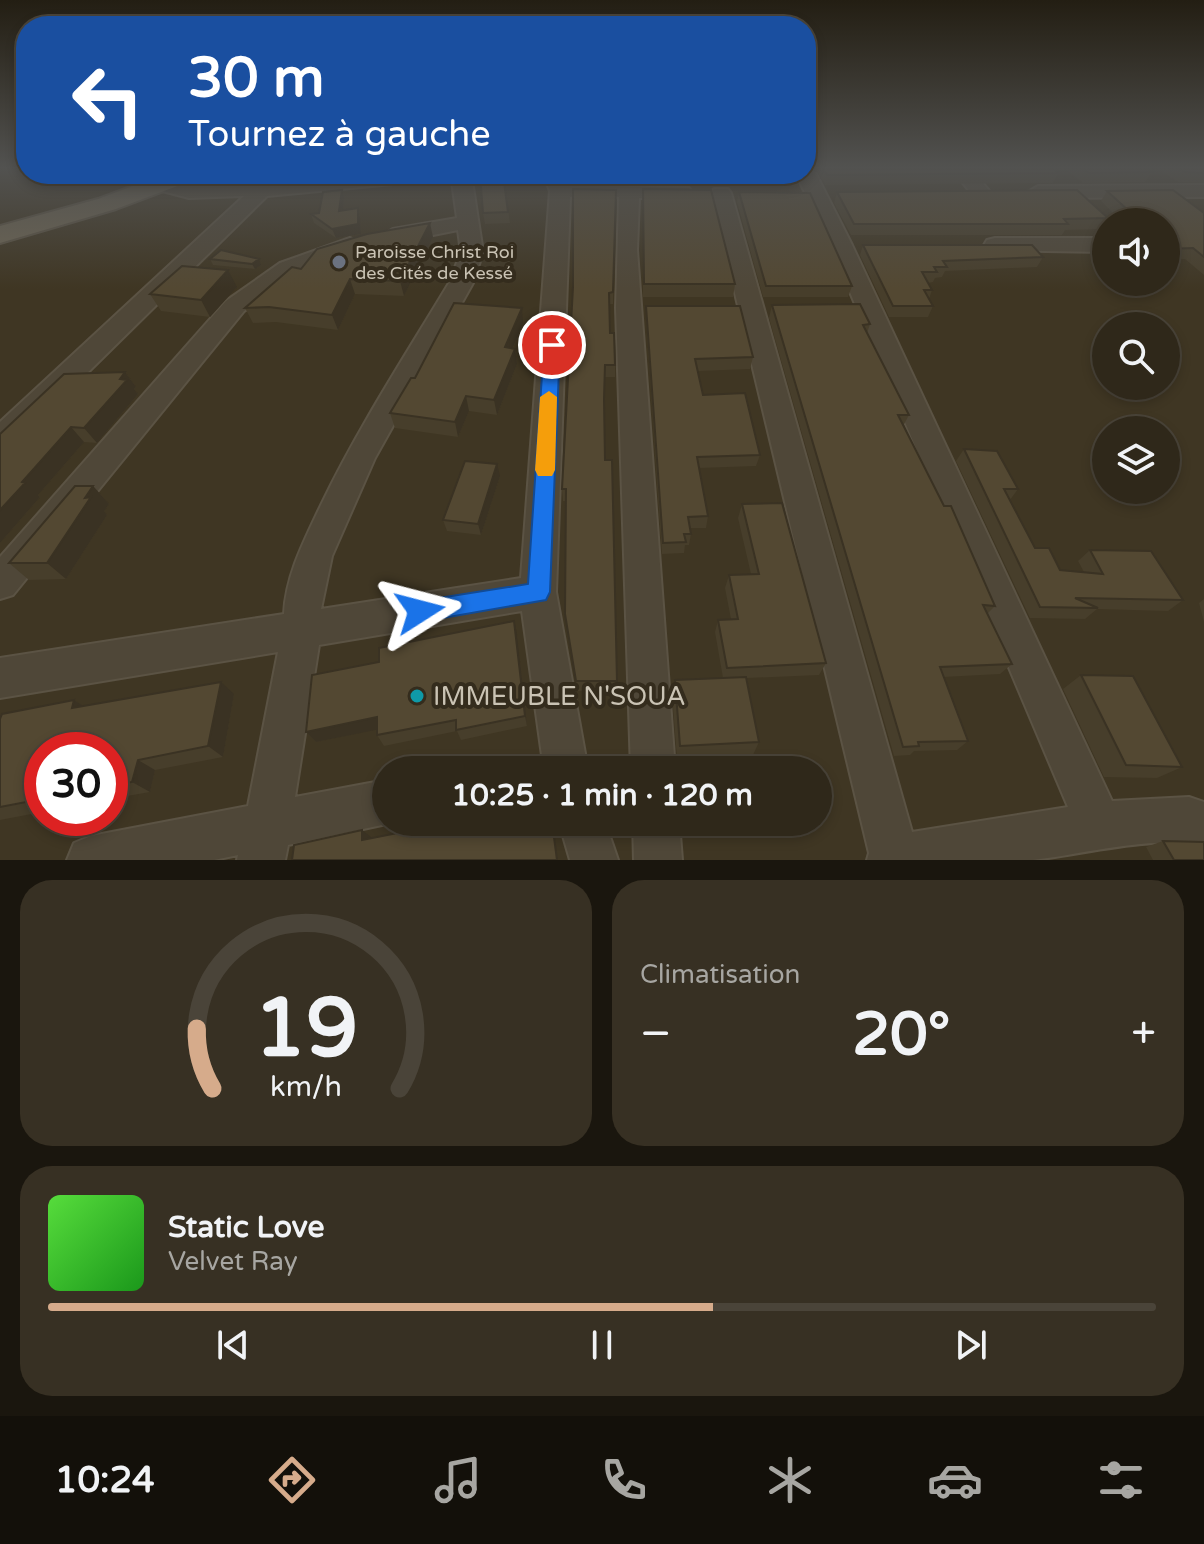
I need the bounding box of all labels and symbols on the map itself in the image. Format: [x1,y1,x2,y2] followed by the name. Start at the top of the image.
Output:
[355,241,514,284] place label: Paroisse Christ Roi des Cités de Kessé
[330,253,348,271] marker: Paroisse Christ Roi des Cités de Kessé
[518,311,586,379] pin
[378,569,462,653] position arrow
[433,681,686,712] place label: IMMEUBLE N'SOUA
[408,687,426,705] marker: IMMEUBLE N'SOUA
[24,732,128,836] speed limit sign: 30

